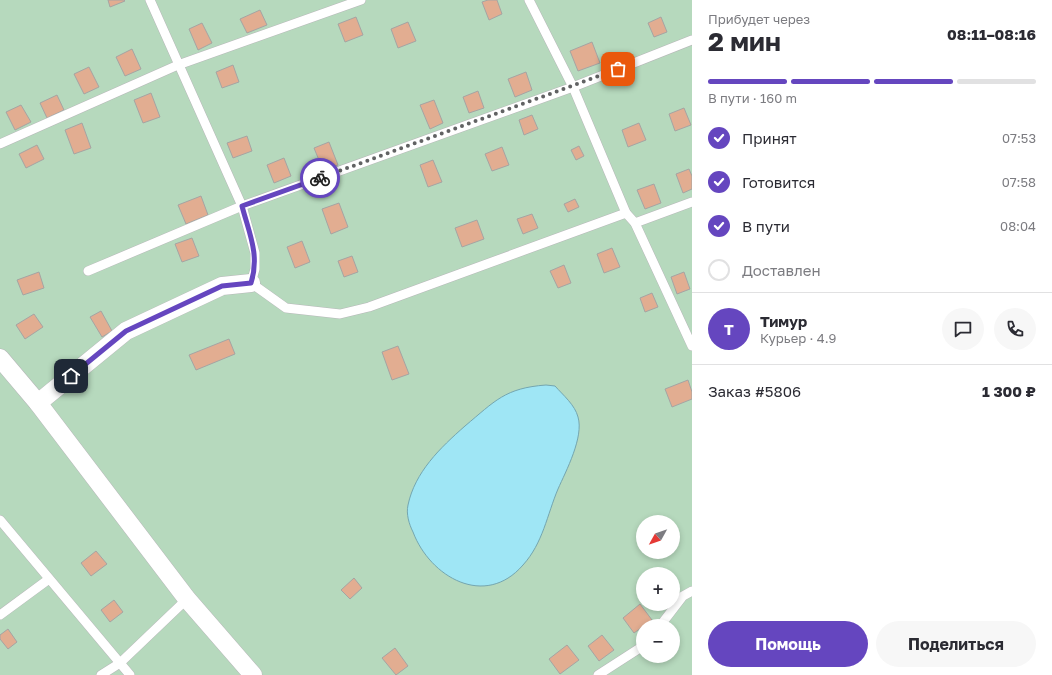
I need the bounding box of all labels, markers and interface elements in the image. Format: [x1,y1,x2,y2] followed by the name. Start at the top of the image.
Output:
[708,11,810,27] text: Прибудет через
[947,25,1036,43] text: 08:11–08:16
[708,26,781,57] text: 2 мин
[601,52,635,86] pin
[607,58,629,80] icon: bag
[708,90,797,106] text: В пути · 160 m
[708,127,730,149] icon: check
[742,129,797,147] text: Принят
[1002,130,1036,146] text: 07:53
[300,158,340,198] courier
[309,167,331,189] icon: bike
[708,171,730,193] icon: check
[742,173,815,191] text: Готовится
[1002,174,1036,190] text: 07:58
[708,215,730,237] icon: check
[742,217,790,235] text: В пути
[1000,218,1036,234] text: 08:04
[742,261,821,279] text: Доставлен
[942,308,984,350] button: chat
[994,308,1036,350] button: phone
[760,312,807,330] text: Тимур
[724,320,734,338] text: Т
[760,330,836,346] text: Курьер · 4.9
[54,359,88,393] pin
[60,365,82,387] icon: home
[708,382,801,400] text: Заказ #5806
[982,382,1036,400] text: 1 300 ₽
[636,515,680,559] north arrow
[636,515,680,663] map controls
[636,567,680,611] button: +
[636,619,680,663] button: −
[708,621,868,667] button: Помощь
[876,621,1036,667] button: Поделиться

